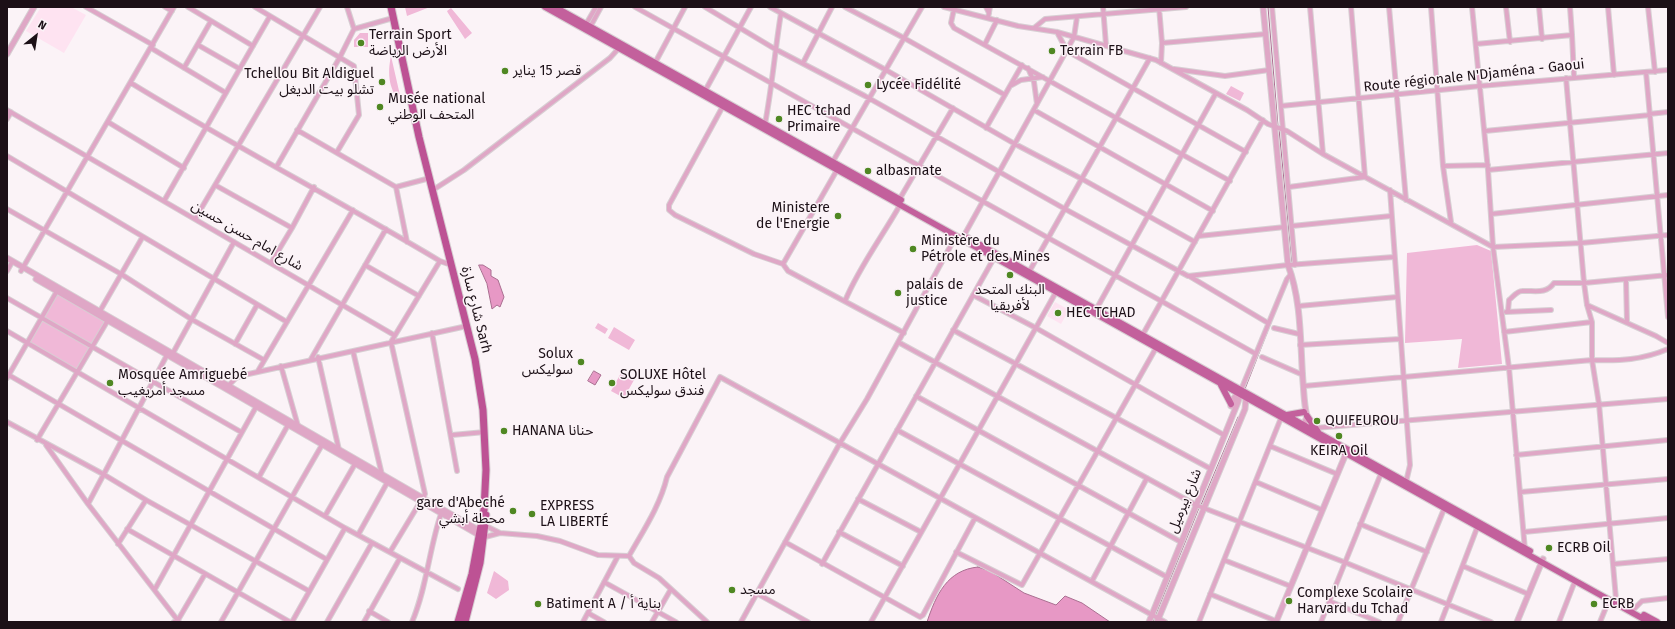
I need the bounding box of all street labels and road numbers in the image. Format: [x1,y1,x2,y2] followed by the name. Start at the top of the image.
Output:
[1363,56,1585,96] street label: Route régionale N'Djaména - Gaoui
[188,197,306,275] street label: شارع امام حسن حسين
[457,265,495,355] street label: شارع سارة Sarh
[1165,466,1205,536] street label: شارع بيرميل

